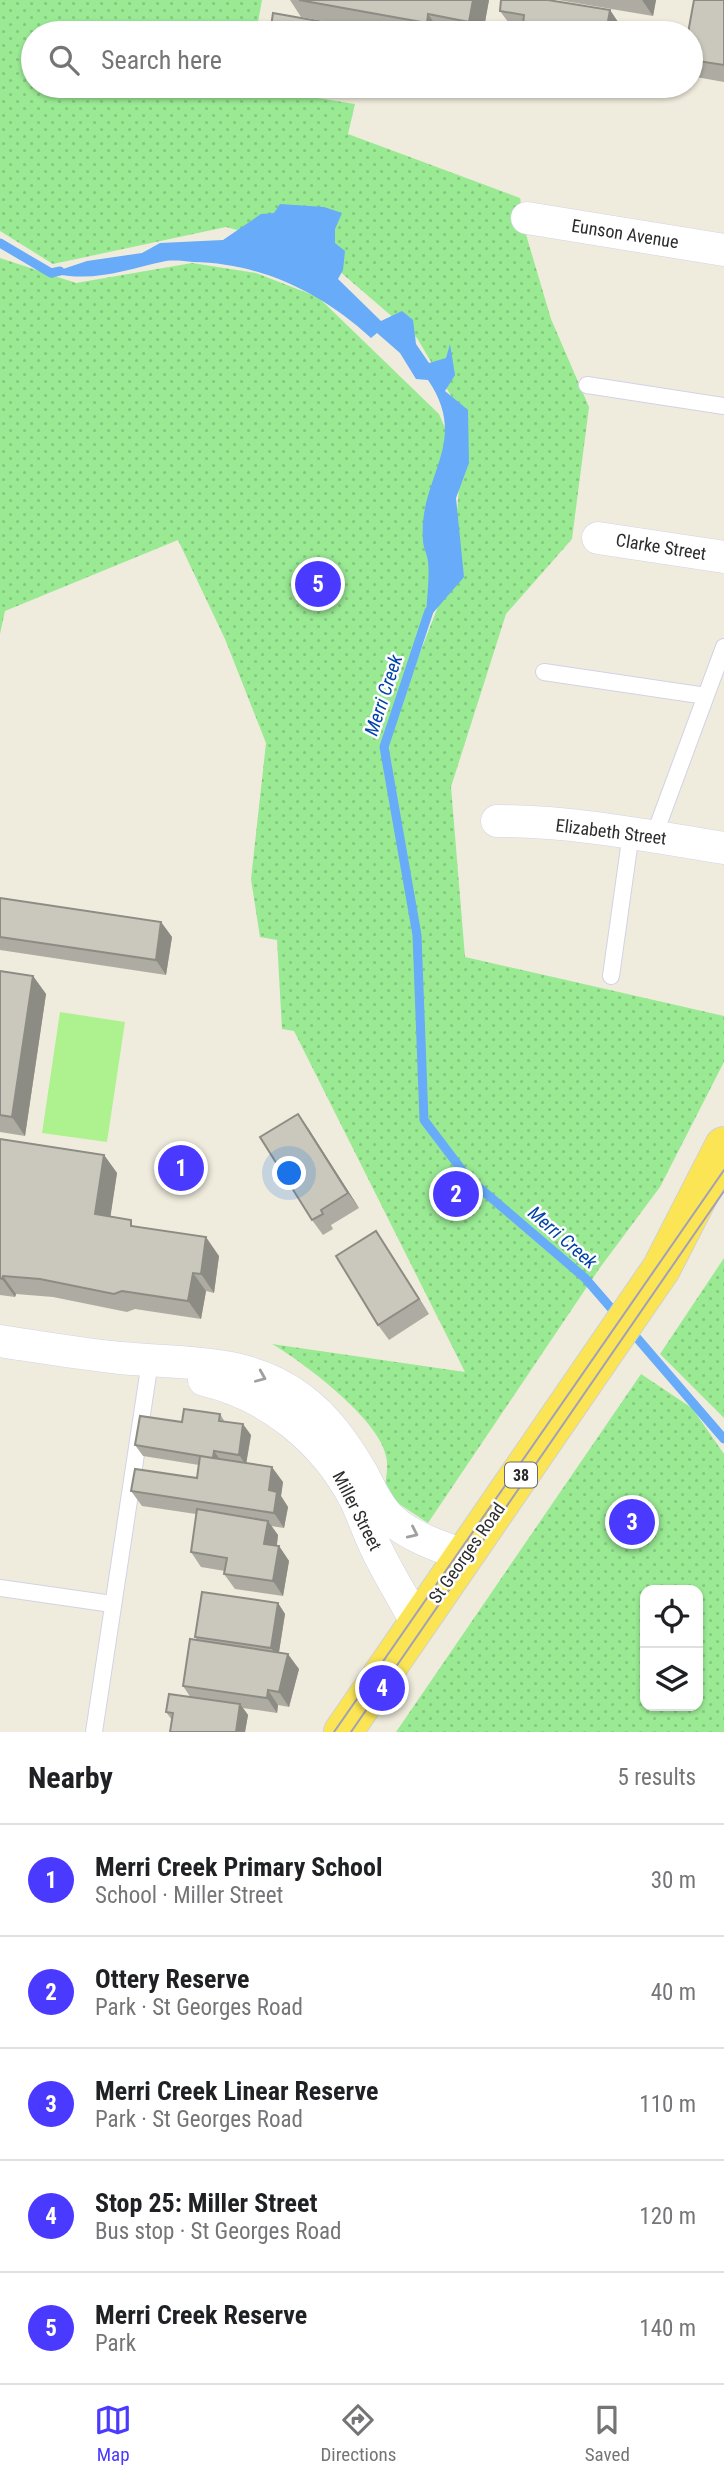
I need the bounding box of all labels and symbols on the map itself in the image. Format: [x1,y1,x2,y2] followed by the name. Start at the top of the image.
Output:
[570,215,680,252] street label: Eunson Avenue
[614,529,708,564] street label: Clarke Street
[295,558,341,610] pin: 5
[360,651,408,739] water label: Merri Creek
[555,814,668,849] street label: Elizabeth Street
[158,1142,204,1194] pin: 1
[272,1156,306,1190] your location
[433,1168,479,1220] pin: 2
[524,1201,602,1274] water label: Merri Creek
[254,1368,266,1382] one-way arrow
[505,1462,537,1488] road number: 38
[329,1468,386,1554] street label: Miller Street
[609,1496,655,1548] pin: 3
[424,1498,509,1607] street label: St Georges Road
[406,1525,419,1539] one-way arrow
[359,1662,405,1714] pin: 4

